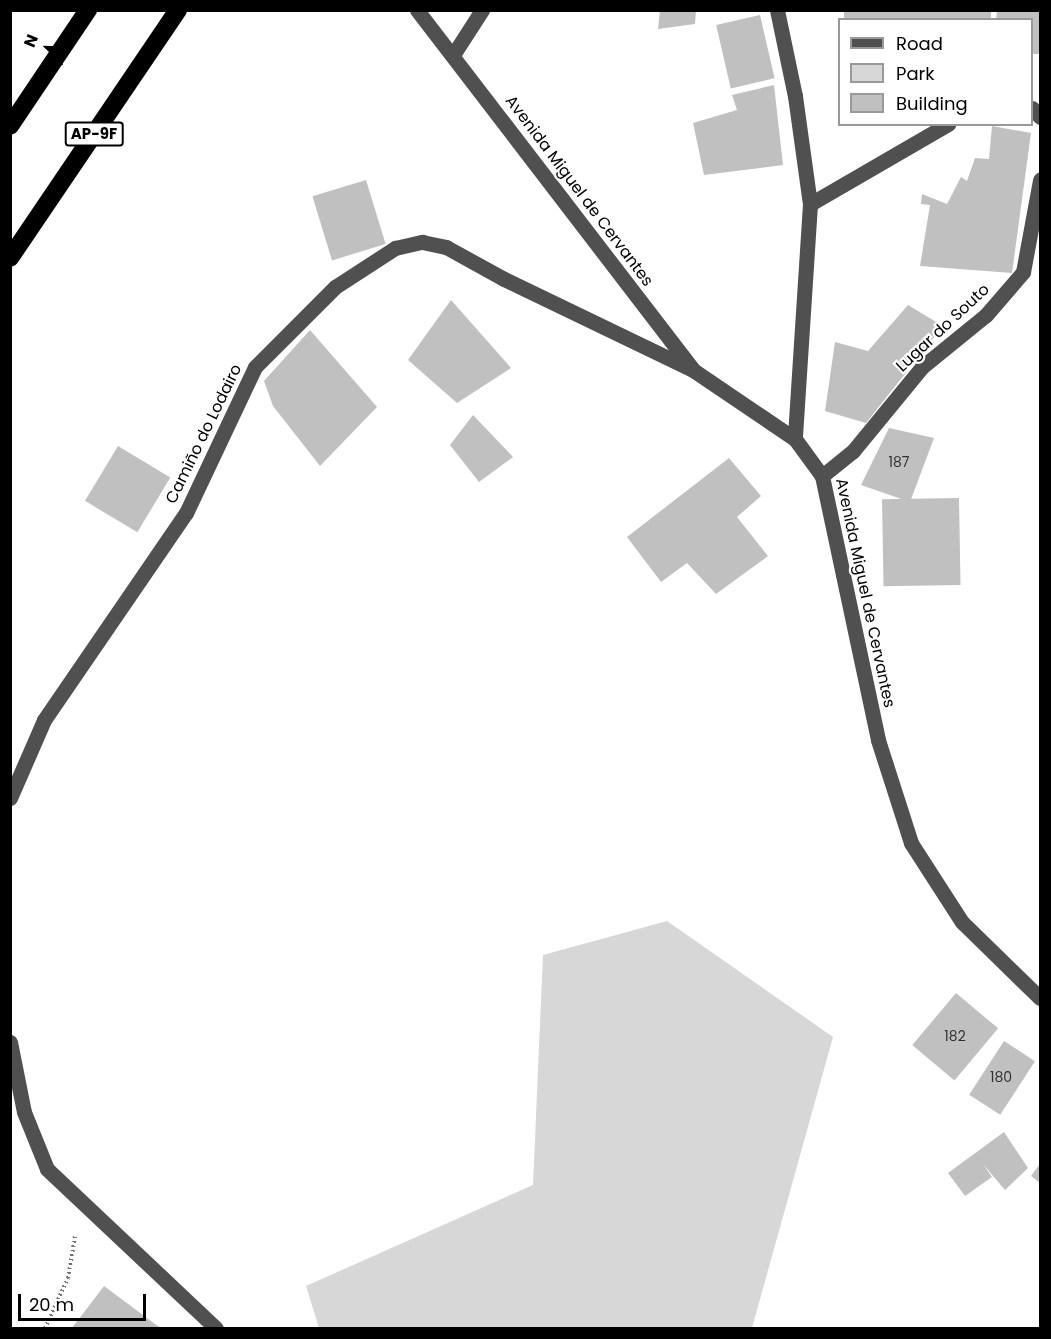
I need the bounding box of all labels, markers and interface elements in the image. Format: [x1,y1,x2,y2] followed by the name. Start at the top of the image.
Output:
[18,18,78,78] north arrow
[838,18,1033,126] legend
[18,31,44,51] text: N
[896,31,943,56] text: Road
[896,61,935,86] text: Park
[896,91,968,116] text: Building
[501,92,657,290] street label: Avenida Miguel de Cervantes
[64,122,124,146] road number: AP-9F
[892,280,994,376] street label: Lugar do Souto
[162,361,246,507] street label: Camiño do Lodairo
[889,454,909,470] house number: 187
[831,477,899,709] street label: Avenida Miguel de Cervantes
[944,1028,966,1044] house number: 182
[990,1069,1012,1085] house number: 180
[21,1282,148,1320] scale bar
[29,1292,74,1317] text: 20 m

